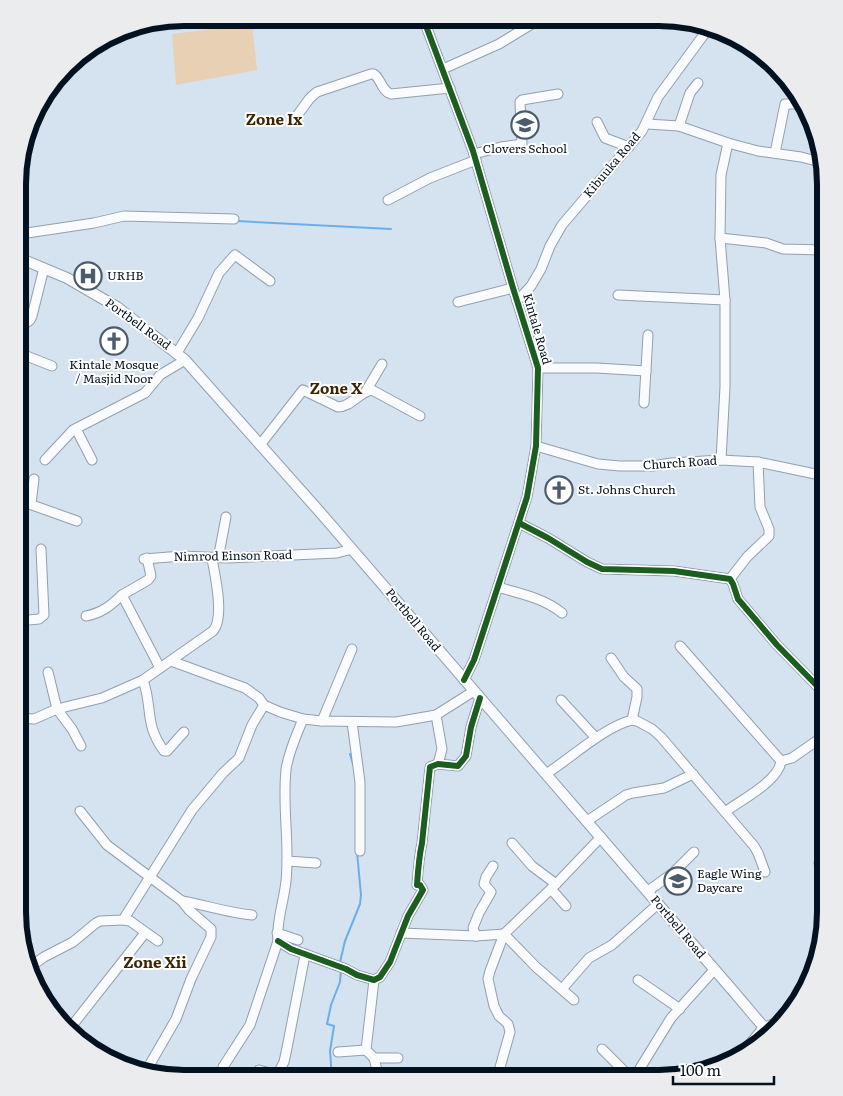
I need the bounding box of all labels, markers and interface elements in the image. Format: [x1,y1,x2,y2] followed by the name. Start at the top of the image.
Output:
[246,107,302,130] district label: Zone Ix
[510,110,540,140] school or university icon: Clovers School
[578,127,644,201] street label: Kibuuka Road
[483,139,567,157] place label: Clovers School
[73,261,103,291] hospital icon: URHB
[107,266,143,284] place label: URHB
[519,291,557,367] street label: Kintale Road
[102,293,176,354] street label: Portbell Road
[99,326,129,356] church icon: Kintale Mosque / Masjid Noor
[69,355,159,387] place label: Kintale Mosque / Masjid Noor
[310,376,363,399] district label: Zone X
[642,450,718,474] street label: Church Road
[544,475,574,505] church icon: St. Johns Church
[578,480,676,498] place label: St. Johns Church
[173,545,293,565] street label: Nimrod Einson Road
[382,584,446,655] street label: Portbell Road
[697,864,762,896] place label: Eagle Wing Daycare
[663,866,693,896] school or university icon: Eagle Wing Daycare
[647,891,711,962] street label: Portbell Road
[123,950,187,973] district label: Zone Xii
[673,1054,774,1086] scale bar
[680,1058,721,1081] text: 100 m

